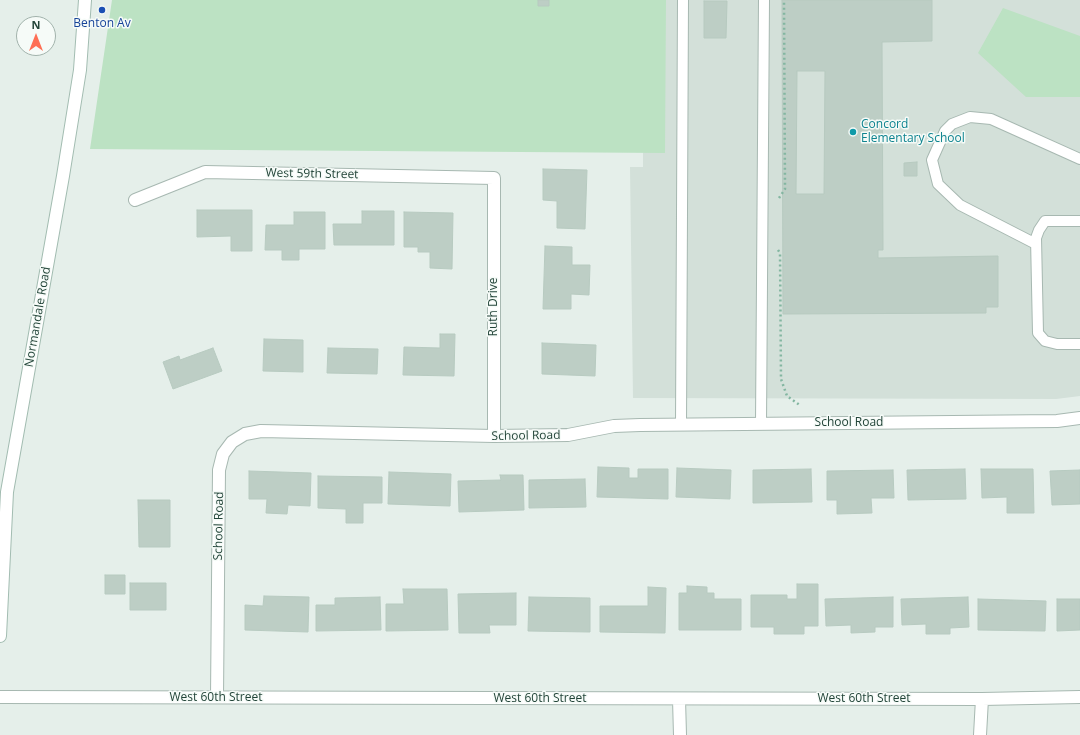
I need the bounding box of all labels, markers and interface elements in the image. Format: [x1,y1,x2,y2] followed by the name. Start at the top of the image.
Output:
[97,5,107,15] marker: Benton Av
[16,16,56,56] north arrow
[32,17,40,32] text: N
[73,17,131,31] place label: Benton Av
[861,118,965,146] place label: Concord Elementary School
[848,127,858,137] marker: Concord Elementary School
[265,166,359,182] street label: West 59th Street
[22,266,54,368] street label: Normandale Road
[487,278,501,336] street label: Ruth Drive
[815,416,883,430] street label: School Road
[491,428,561,444] street label: School Road
[211,491,227,561] street label: School Road
[170,691,262,705] street label: West 60th Street
[494,692,586,706] street label: West 60th Street
[818,692,910,706] street label: West 60th Street

